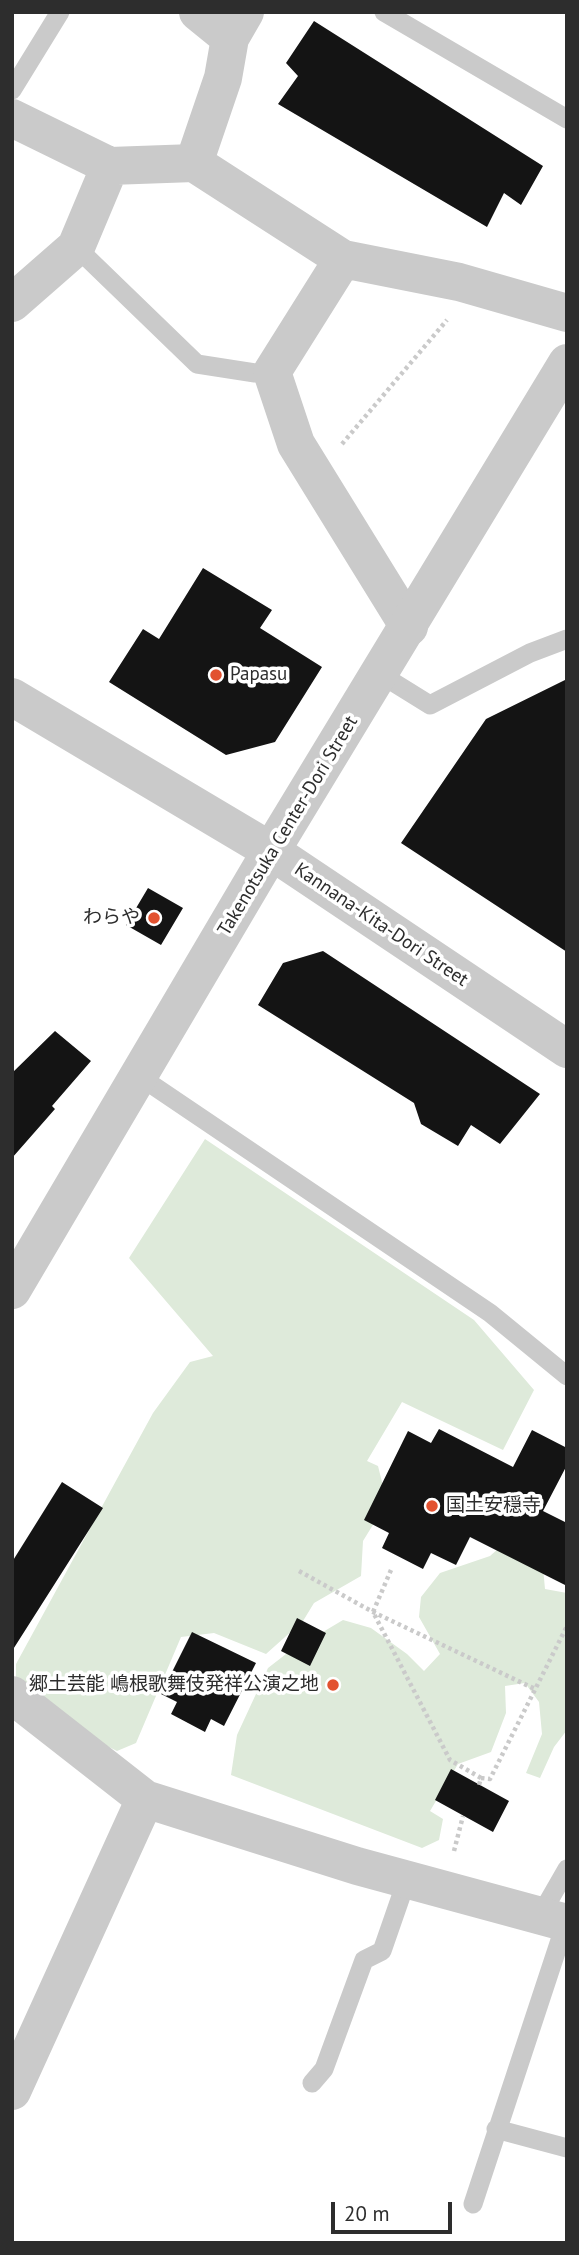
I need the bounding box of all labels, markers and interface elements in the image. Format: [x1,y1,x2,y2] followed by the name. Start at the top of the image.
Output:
[230,664,287,686] place label: Papasu
[208,667,224,683] marker: Papasu
[213,712,363,940] street label: Takenotsuka Center-Dori Street
[290,858,472,992] street label: Kannana-Kita-Dori Street
[83,907,140,929] place label: わらや
[146,910,162,926] marker: わらや
[446,1495,541,1517] place label: 国土安穏寺
[424,1498,440,1514] marker: 国土安穏寺
[29,1674,319,1696] place label: 郷土芸能 嶋根歌舞伎発祥公演之地
[325,1677,341,1693] marker: 郷土芸能 嶋根歌舞伎発祥公演之地
[334,2188,455,2232] scale bar
[344,2200,390,2227] text: 20 m

